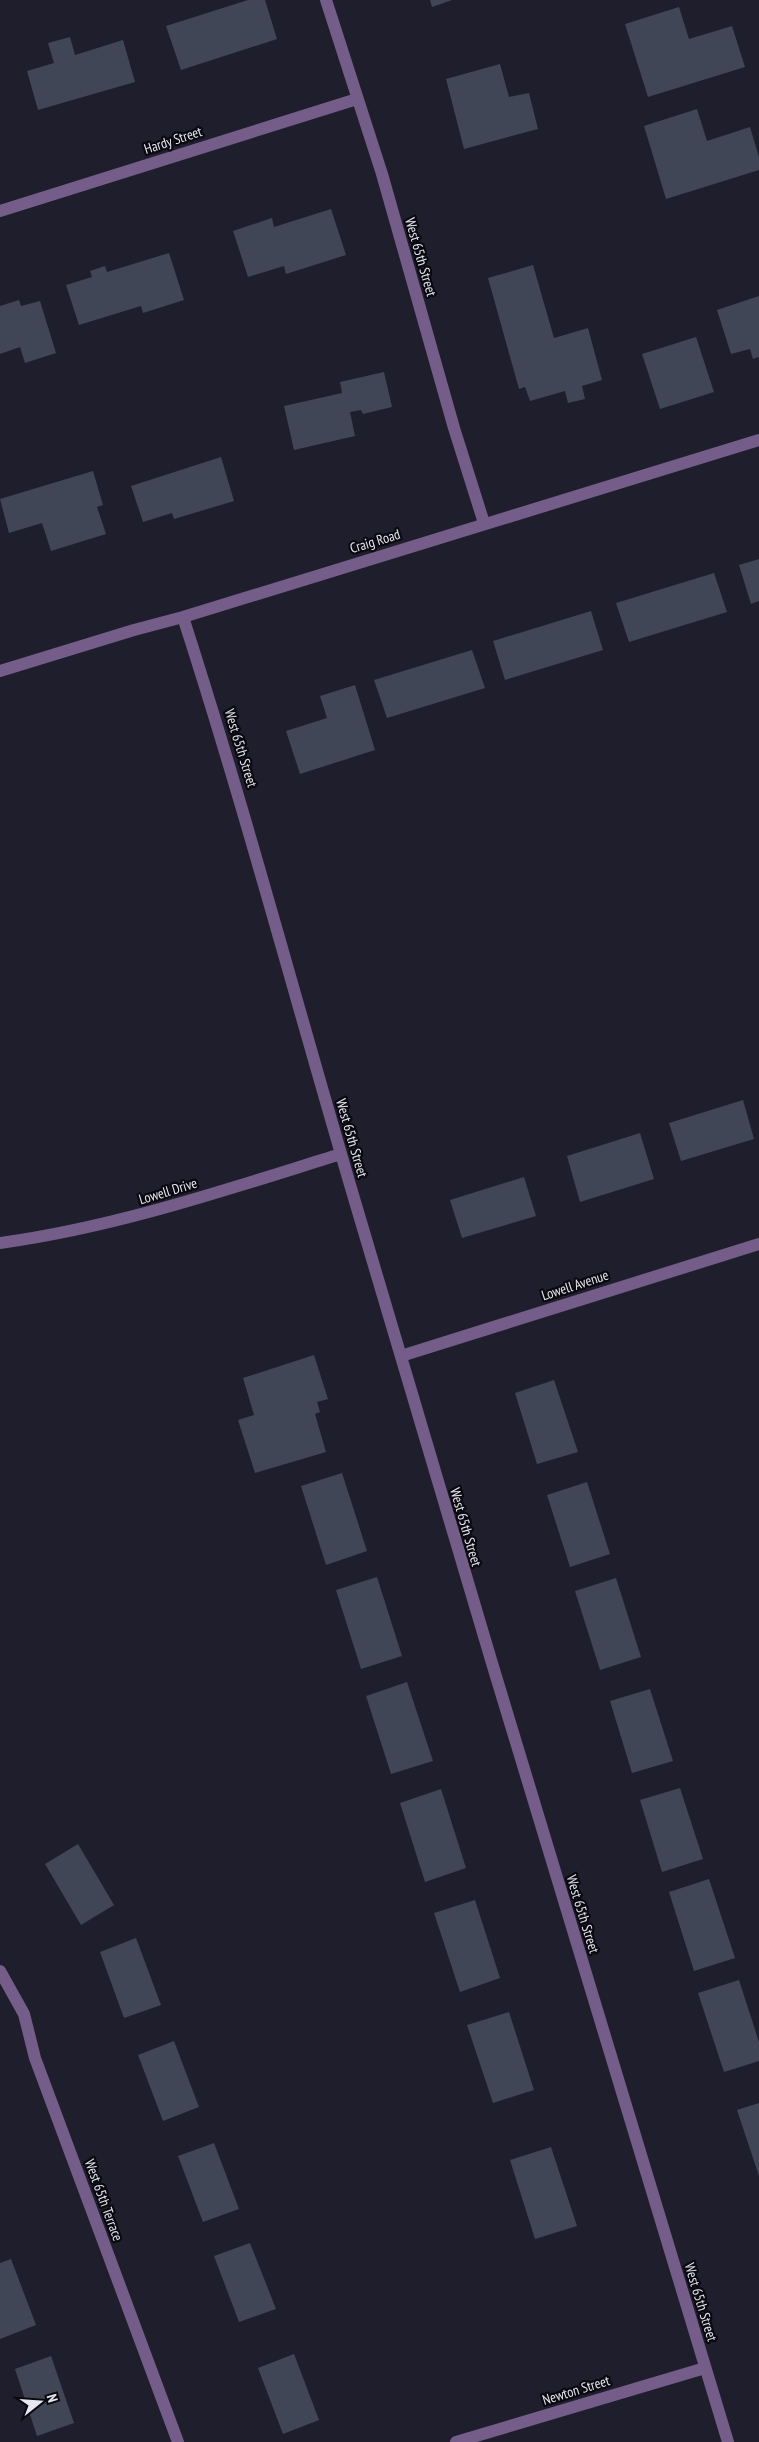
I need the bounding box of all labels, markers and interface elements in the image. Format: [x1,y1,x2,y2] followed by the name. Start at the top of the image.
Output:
[142,122,204,158] street label: Hardy Street
[401,216,441,298] street label: West 65th Street
[348,525,402,557] street label: Craig Road
[221,707,261,789] street label: West 65th Street
[332,1097,372,1179] street label: West 65th Street
[137,1174,200,1208] street label: Lowell Drive
[539,1266,611,1304] street label: Lowell Avenue
[446,1486,486,1568] street label: West 65th Street
[563,1873,603,1955] street label: West 65th Street
[81,2157,127,2244] street label: West 65th Terrace
[681,2261,721,2343] street label: West 65th Street
[540,2371,612,2409] street label: Newton Street
[15,2377,65,2427] north arrow
[43,2392,62,2404] text: N

